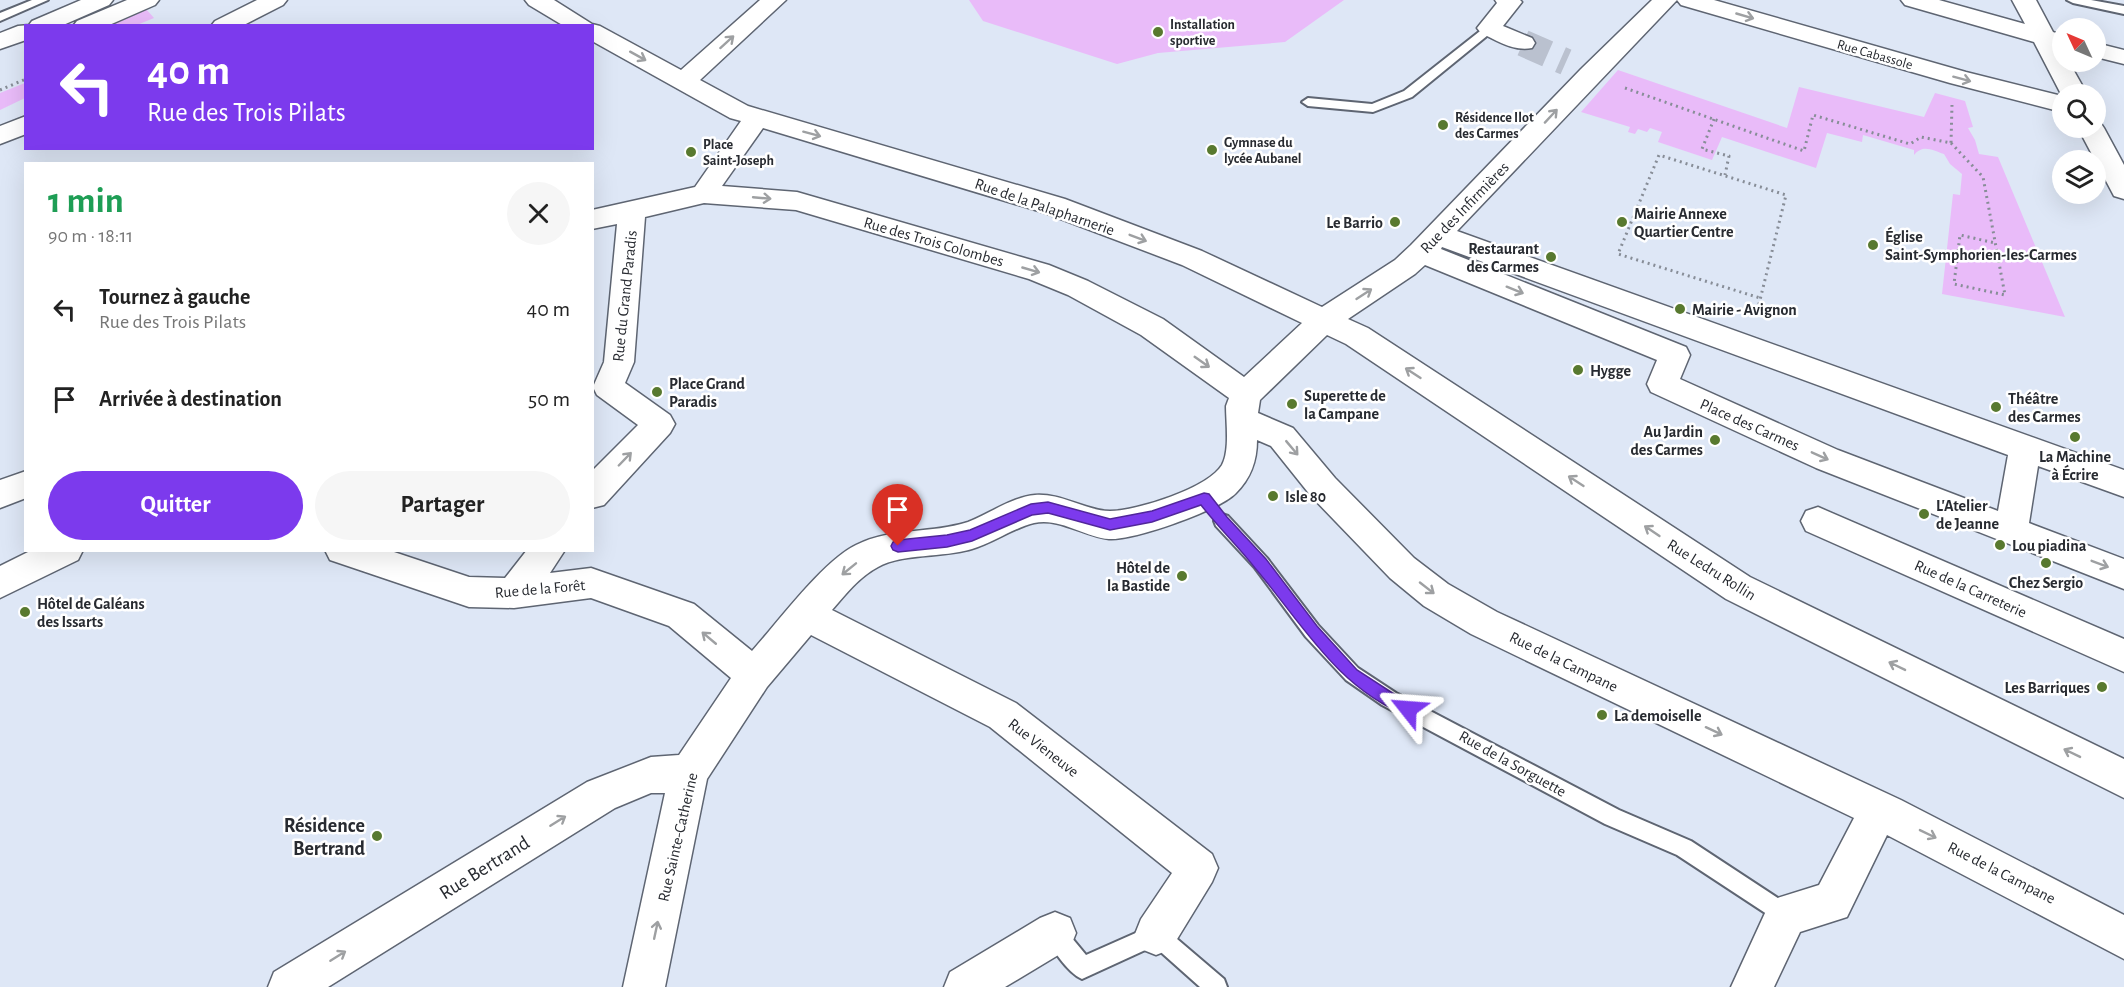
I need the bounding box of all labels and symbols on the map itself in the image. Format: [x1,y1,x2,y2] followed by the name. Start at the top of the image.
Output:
[1735,11,1754,22] one-way arrow
[1170,18,1235,48] place label: Installation sportive
[2052,18,2106,72] north arrow
[1151,25,1165,39] marker: Installation sportive
[719,35,734,49] one-way arrow
[1835,37,1914,72] street label: Rue Cabassole
[629,50,646,62] one-way arrow
[1952,73,1971,85] one-way arrow
[1544,108,1558,123] one-way arrow
[1455,111,1534,141] place label: Résidence Ilot des Carmes
[1436,118,1450,132] marker: Résidence Ilot des Carmes
[802,129,821,141] one-way arrow
[1224,136,1302,166] place label: Gymnase du lycée Aubanel
[703,138,774,168] place label: Place Saint-Joseph
[1205,143,1219,157] marker: Gymnase du lycée Aubanel
[684,145,698,159] marker: Place Saint-Joseph
[1417,159,1512,256] street label: Rue des Infirmières
[973,176,1117,238] street label: Rue de la Palapharnerie
[751,193,771,204] one-way arrow
[1634,206,1734,241] place label: Mairie Annexe Quartier Centre
[862,214,1006,270] street label: Rue des Trois Colombes
[1326,215,1383,231] place label: Le Barrio
[1388,215,1402,229] marker: Le Barrio
[1615,215,1629,229] marker: Mairie Annexe Quartier Centre
[1885,226,2077,264] place label: Église Saint-Symphorien-les-Carmes
[610,230,640,363] street label: Rue du Grand Paradis
[1128,233,1147,244] one-way arrow
[1866,238,1880,252] marker: Église Saint-Symphorien-les-Carmes
[1466,241,1540,275] place label: Restaurant des Carmes
[1544,250,1558,264] marker: Restaurant des Carmes
[1021,265,1040,276] one-way arrow
[1505,285,1523,296] one-way arrow
[1355,288,1372,300] one-way arrow
[1673,302,1687,316] marker: Mairie - Avignon
[1692,302,1797,318] place label: Mairie - Avignon
[1193,356,1210,368] one-way arrow
[1571,363,1585,377] marker: Hygge
[1590,363,1631,380] place label: Hygge
[1405,367,1422,380] one-way arrow
[669,376,746,410] place label: Place Grand Paradis
[650,385,664,399] marker: Place Grand Paradis
[1304,388,1386,422] place label: Superette de la Campane
[2008,391,2081,425] place label: Théâtre des Carmes
[1698,396,1802,454] street label: Place des Carmes
[1285,397,1299,411] marker: Superette de la Campane
[1989,400,2003,414] marker: Théâtre des Carmes
[1630,424,1703,458] place label: Au Jardin des Carmes
[2068,430,2082,444] marker: La Machine à Écrire
[1708,433,1722,447] marker: Au Jardin des Carmes
[1285,440,1298,456] one-way arrow
[2039,449,2112,483] place label: La Machine à Écrire
[617,451,632,466] one-way arrow
[1811,451,1829,462] one-way arrow
[1568,475,1585,487] one-way arrow
[872,484,923,546] pin
[1266,489,1280,503] marker: Isle 80
[1285,489,1326,505] place label: Isle 80
[1936,498,1999,532] place label: L'Atelier de Jeanne
[1917,507,1931,521] marker: L'Atelier de Jeanne
[1644,525,1661,537] one-way arrow
[1664,536,1759,603] street label: Rue Ledru Rollin
[1993,538,2007,552] marker: Lou piadina
[2012,538,2087,554] place label: Lou piadina
[2039,556,2053,570] marker: Chez Sergio
[1912,557,2029,621] street label: Rue de la Carreterie
[1107,560,1170,594] place label: Hôtel de la Bastide
[2090,560,2108,571] one-way arrow
[841,562,857,575] one-way arrow
[1175,569,1189,583] marker: Hôtel de la Bastide
[2009,575,2083,591] place label: Chez Sergio
[494,577,586,601] street label: Rue de la Forêt
[1419,581,1435,594] one-way arrow
[37,596,145,630] place label: Hôtel de Galéans des Issarts
[18,605,32,619] marker: Hôtel de Galéans des Issarts
[1507,629,1620,695] street label: Rue de la Campane
[702,631,717,645] one-way arrow
[1888,660,1906,672] one-way arrow
[1376,677,1440,741] position arrow
[2005,680,2090,696] place label: Les Barriques
[2095,680,2109,694] marker: Les Barriques
[1595,708,1609,722] marker: La demoiselle
[1614,708,1702,724] place label: La demoiselle
[1005,715,1082,780] street label: Rue Vieneuve
[1705,726,1723,737] one-way arrow
[1456,728,1569,800] street label: Rue de la Sorguette
[2063,746,2081,758] one-way arrow
[655,771,701,903] street label: Rue Sainte-Catherine
[549,815,566,827] one-way arrow
[284,816,365,859] place label: Résidence Bertrand
[370,829,384,843] marker: Résidence Bertrand
[1918,829,1936,840] one-way arrow
[436,832,533,903] street label: Rue Bertrand
[1945,839,2058,907] street label: Rue de la Campane
[651,920,662,940] one-way arrow
[330,950,347,963] one-way arrow

